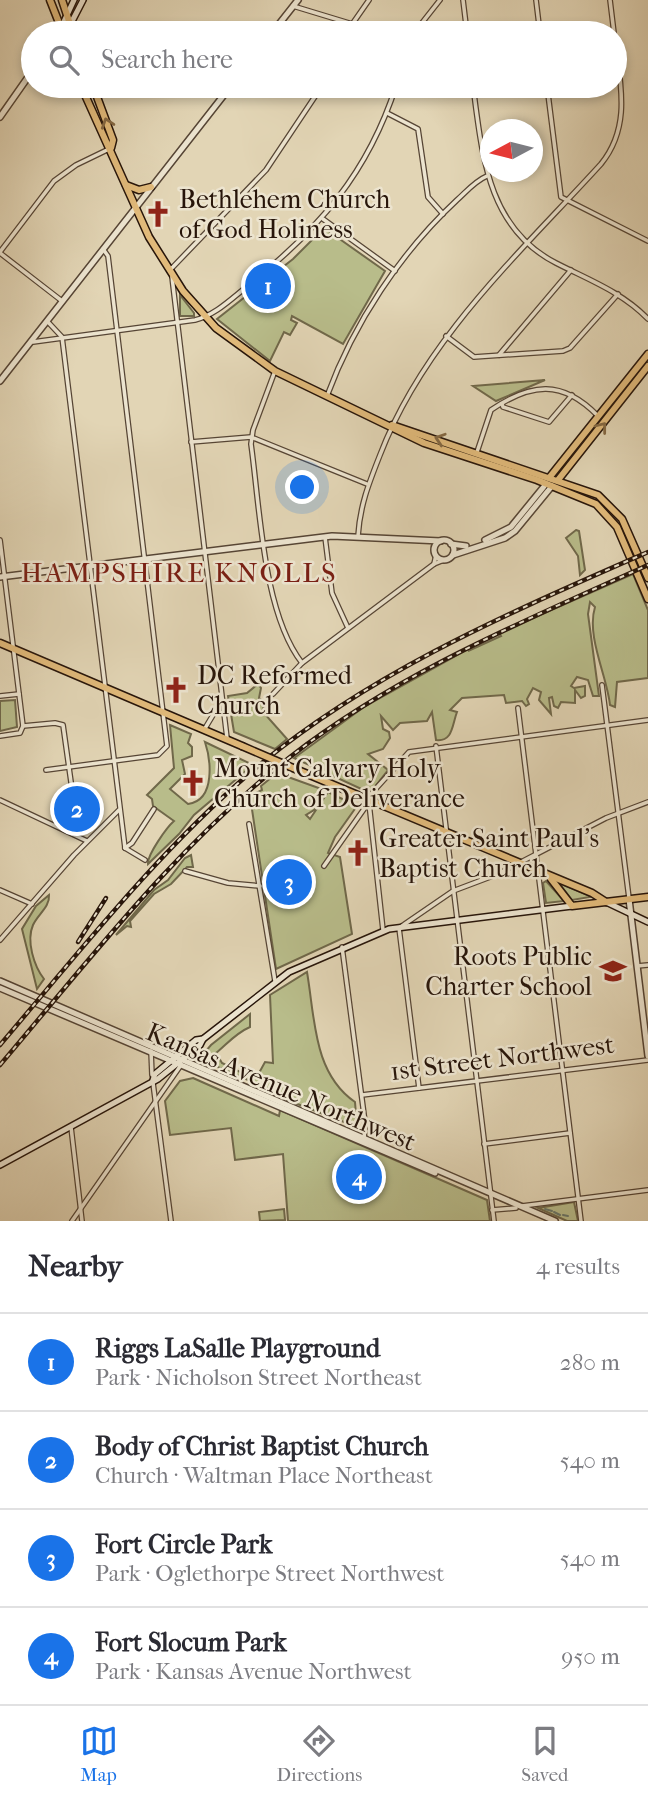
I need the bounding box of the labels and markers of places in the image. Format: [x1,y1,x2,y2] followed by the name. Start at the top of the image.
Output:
[179,184,391,245] place label: Bethlehem Church of God Holiness
[143,199,173,229] church icon: Bethlehem Church of God Holiness
[245,260,291,312] pin: 1
[197,660,353,721] place label: DC Reformed Church
[161,675,191,705] church icon: DC Reformed Church
[214,753,465,814] place label: Mount Calvary Holy Church of Deliverance
[178,768,208,798] church icon: Mount Calvary Holy Church of Deliverance
[54,783,100,835] pin: 2
[379,823,599,884] place label: Greater Saint Paul's Baptist Church
[343,838,373,868] church icon: Greater Saint Paul's Baptist Church
[266,856,312,908] pin: 3
[425,941,592,1002] place label: Roots Public Charter School
[598,956,628,986] school or university icon: Roots Public Charter School
[336,1151,382,1203] pin: 4

